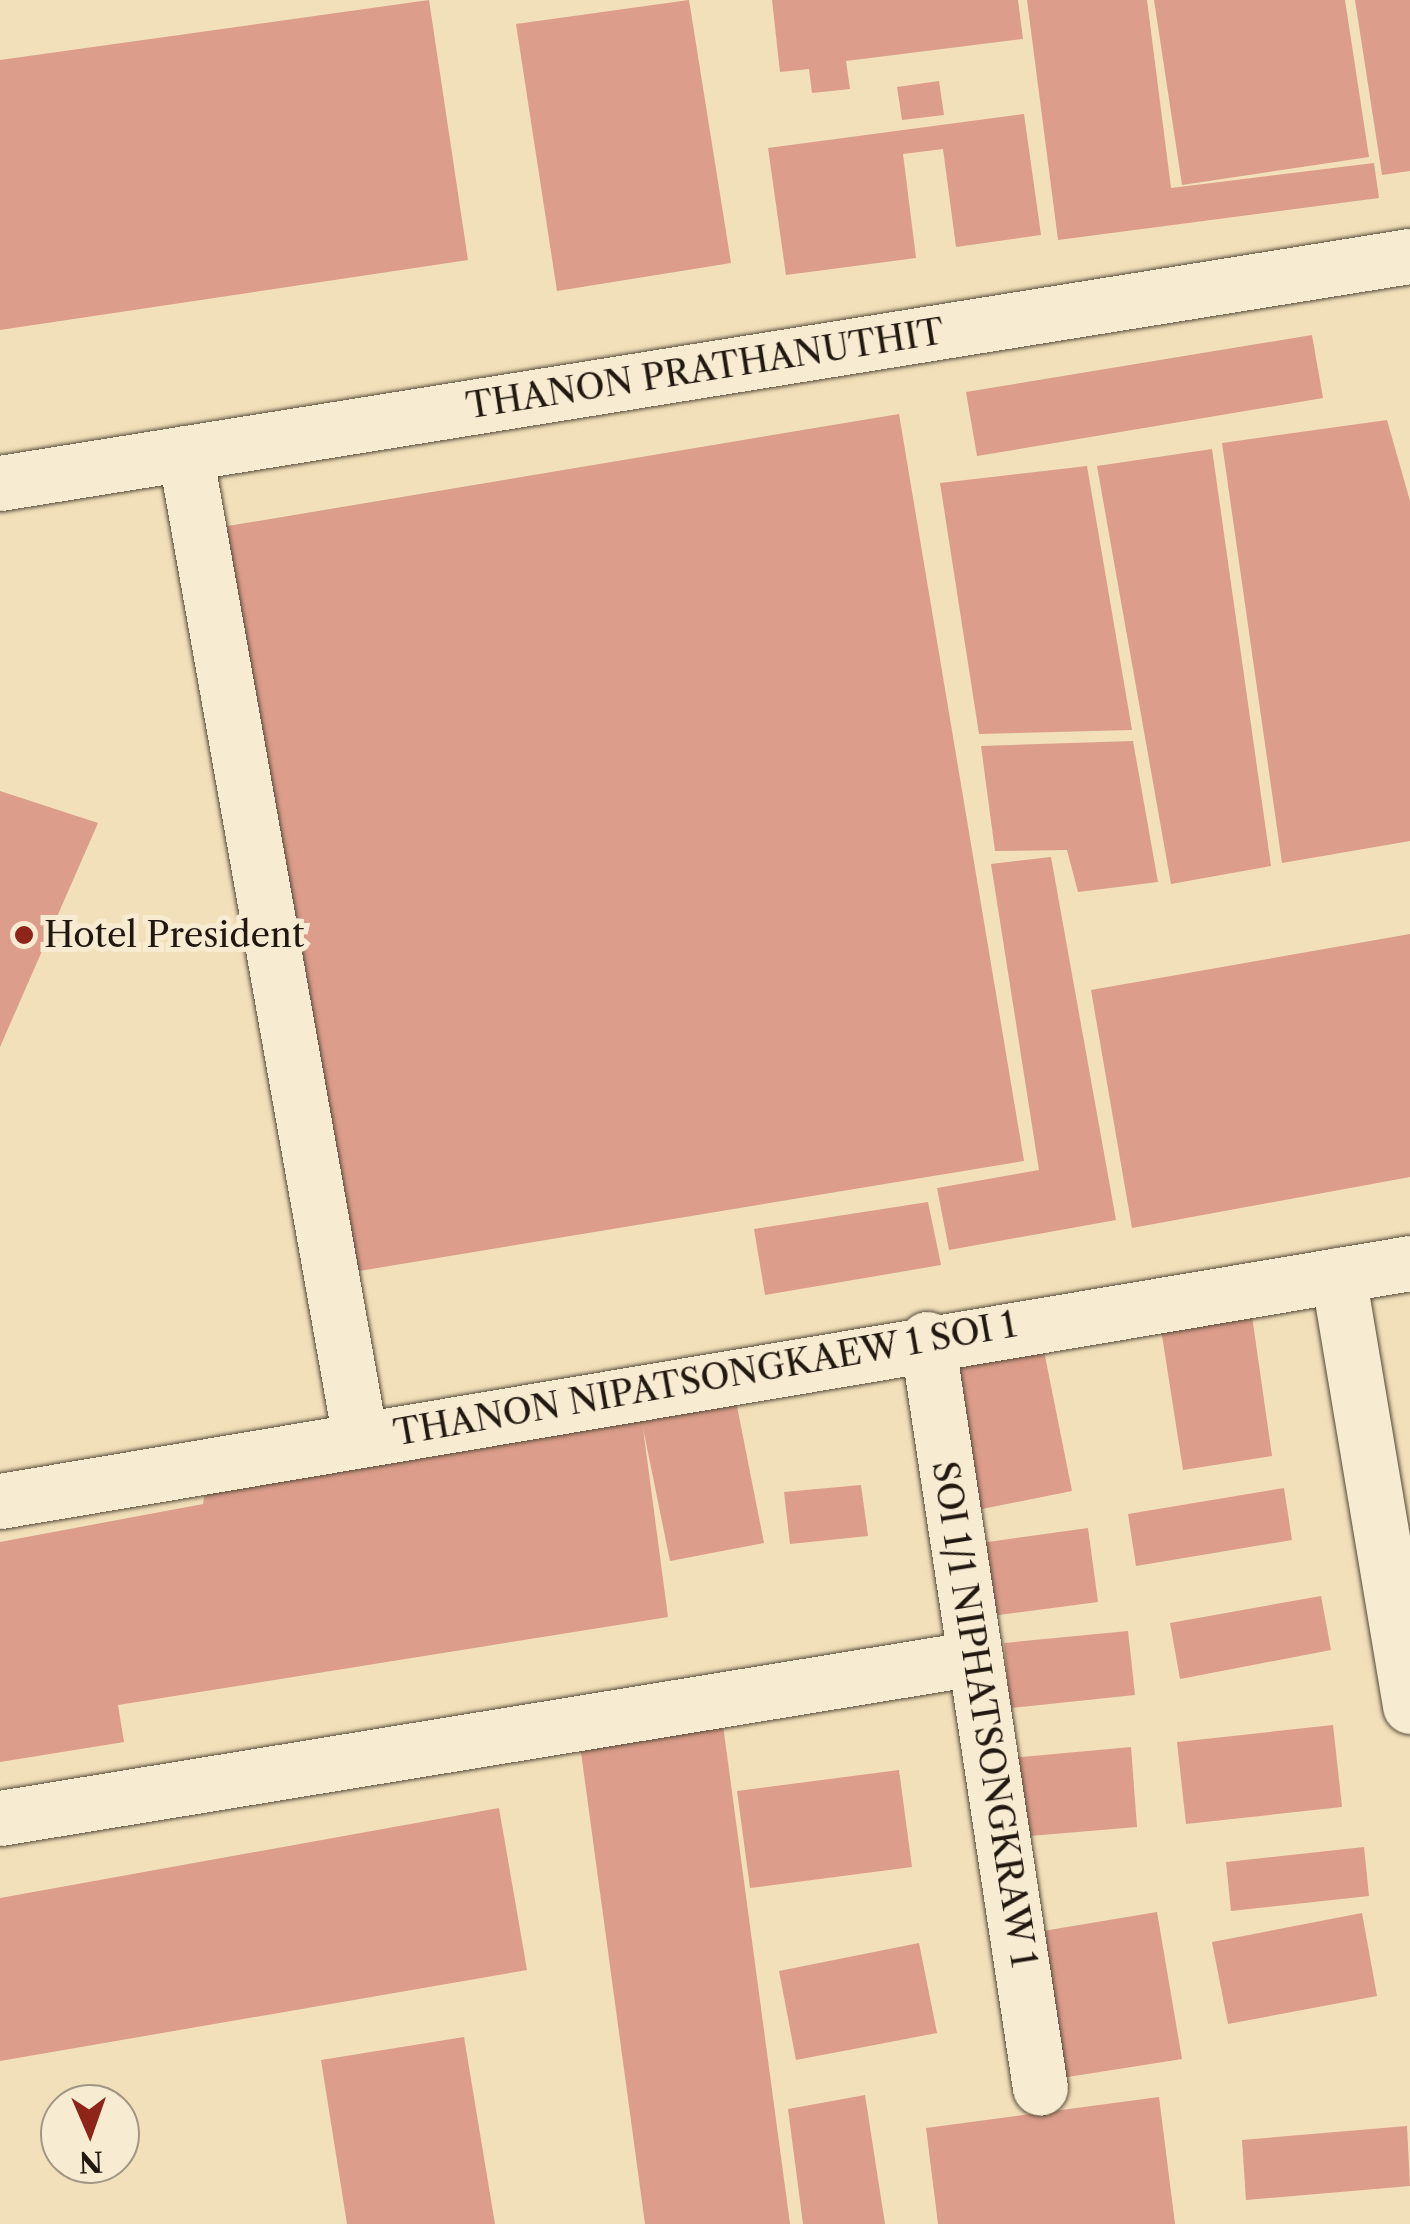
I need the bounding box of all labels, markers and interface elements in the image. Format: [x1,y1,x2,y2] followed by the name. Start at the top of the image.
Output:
[463,310,947,428] street label: THANON PRATHANUTHIT
[44,914,304,956] place label: Hotel President
[13,924,35,946] marker: Hotel President
[390,1303,1020,1455] street label: THANON NIPATSONGKAEW 1 SOI 1
[923,1457,1045,1971] street label: SOI 1/1 NIPHATSONGKRAW 1
[40,2084,140,2184] north arrow
[78,2145,104,2179] text: N

